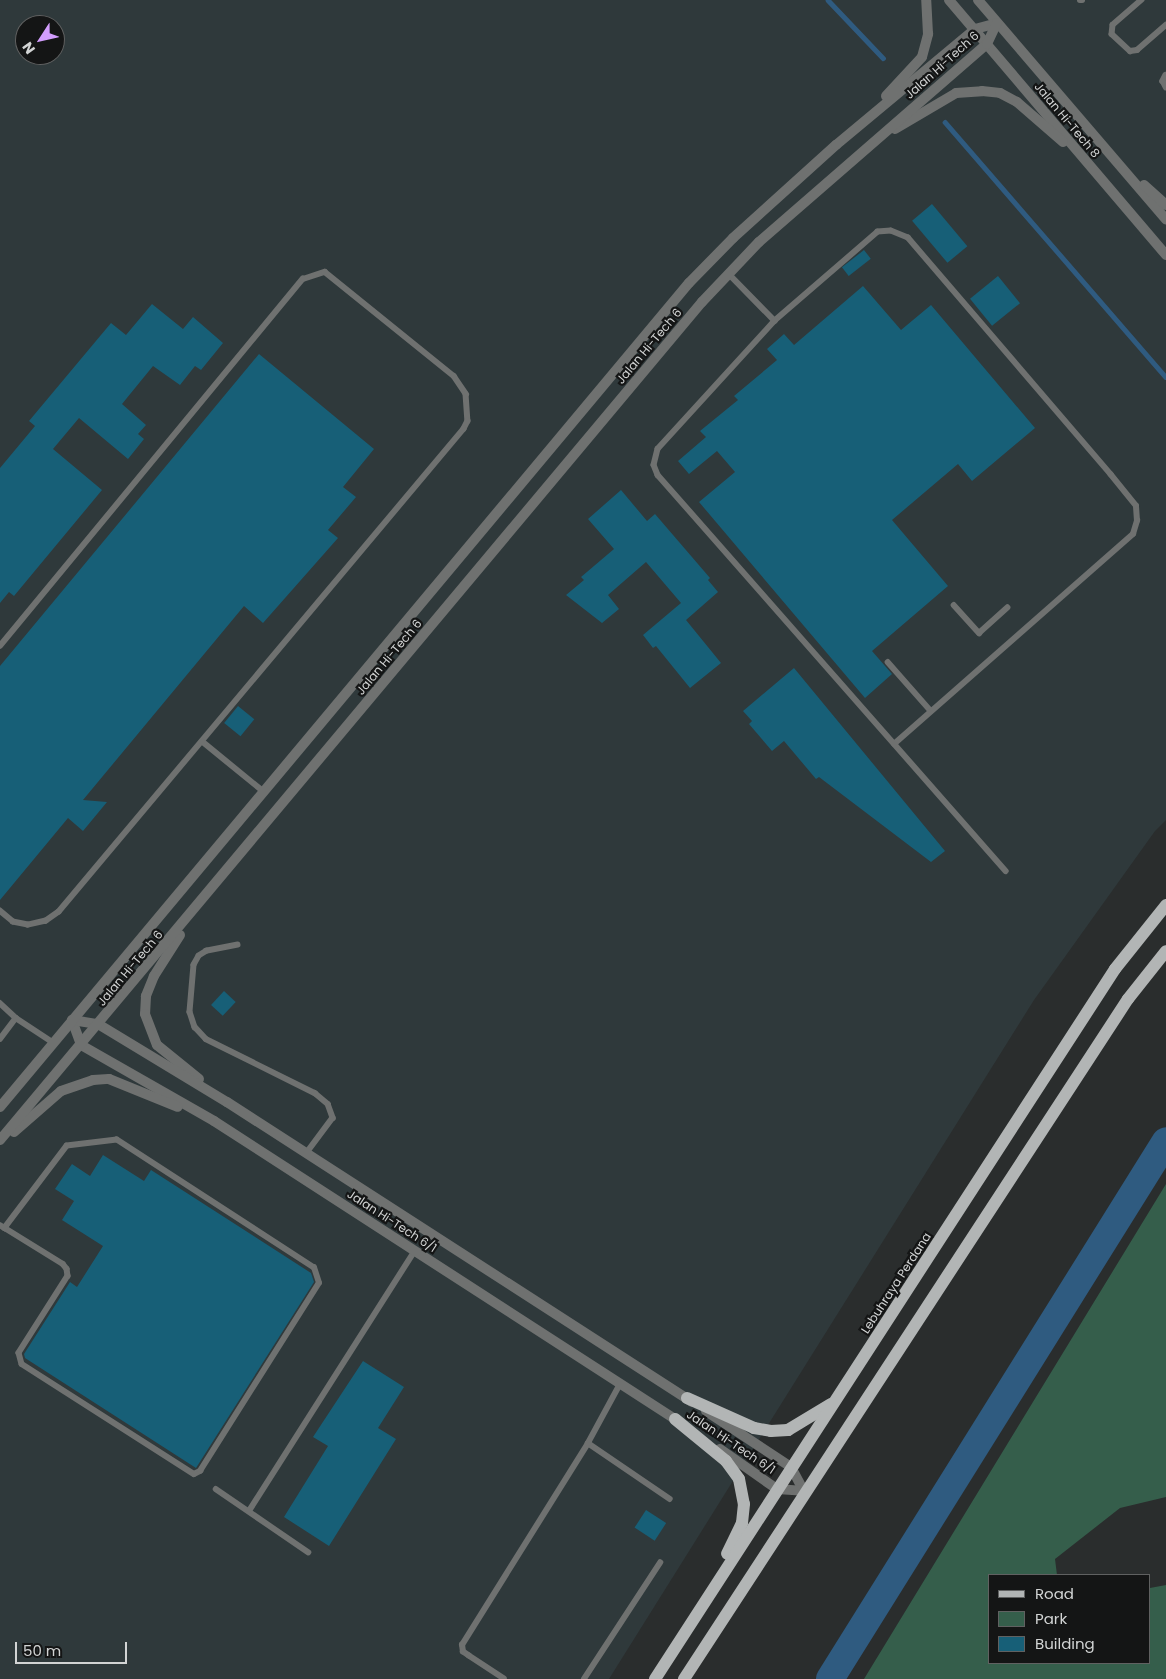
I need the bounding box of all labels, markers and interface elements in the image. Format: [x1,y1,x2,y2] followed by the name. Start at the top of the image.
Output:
[15,15,65,65] north arrow
[902,28,982,102] street label: Jalan Hi-Tech 6
[17,38,40,58] text: N
[1031,79,1103,161] street label: Jalan Hi-Tech 8
[613,305,685,387] street label: Jalan Hi-Tech 6
[353,616,425,698] street label: Jalan Hi-Tech 6
[94,927,166,1009] street label: Jalan Hi-Tech 6
[345,1187,439,1255] street label: Jalan Hi-Tech 6/1
[858,1230,934,1336] street label: Lebuhraya Perdana
[684,1407,778,1477] street label: Jalan Hi-Tech 6/1
[988,1574,1151,1664] legend
[1035,1583,1074,1604] text: Road
[1035,1608,1067,1629] text: Park
[18,1632,130,1664] scale bar
[1035,1633,1095,1654] text: Building
[23,1640,61,1661] text: 50 m

